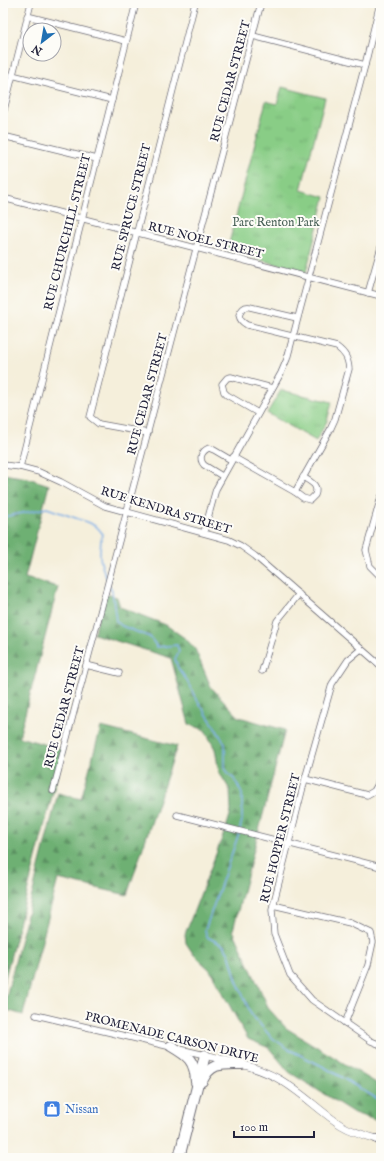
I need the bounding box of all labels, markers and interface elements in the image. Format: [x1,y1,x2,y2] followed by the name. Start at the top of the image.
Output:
[207,18,254,144] street label: RUE CEDAR STREET
[22,22,62,62] north arrow
[29,41,46,59] text: N
[108,142,155,272] street label: RUE SPRUCE STREET
[41,152,94,312] street label: RUE CHURCHILL STREET
[232,215,320,230] park label: Parc Renton Park
[147,219,265,262] street label: RUE NOEL STREET
[124,331,171,457] street label: RUE CEDAR STREET
[99,483,233,538] street label: RUE KENDRA STREET
[41,644,88,770] street label: RUE CEDAR STREET
[257,772,304,904] street label: RUE HOPPER STREET
[83,1009,260,1066] street label: PROMENADE CARSON DRIVE
[42,1099,62,1119] shop icon: Nissan
[65,1102,99,1117] place label: Nissan
[234,1113,314,1139] scale bar
[240,1120,268,1135] text: 100 m

